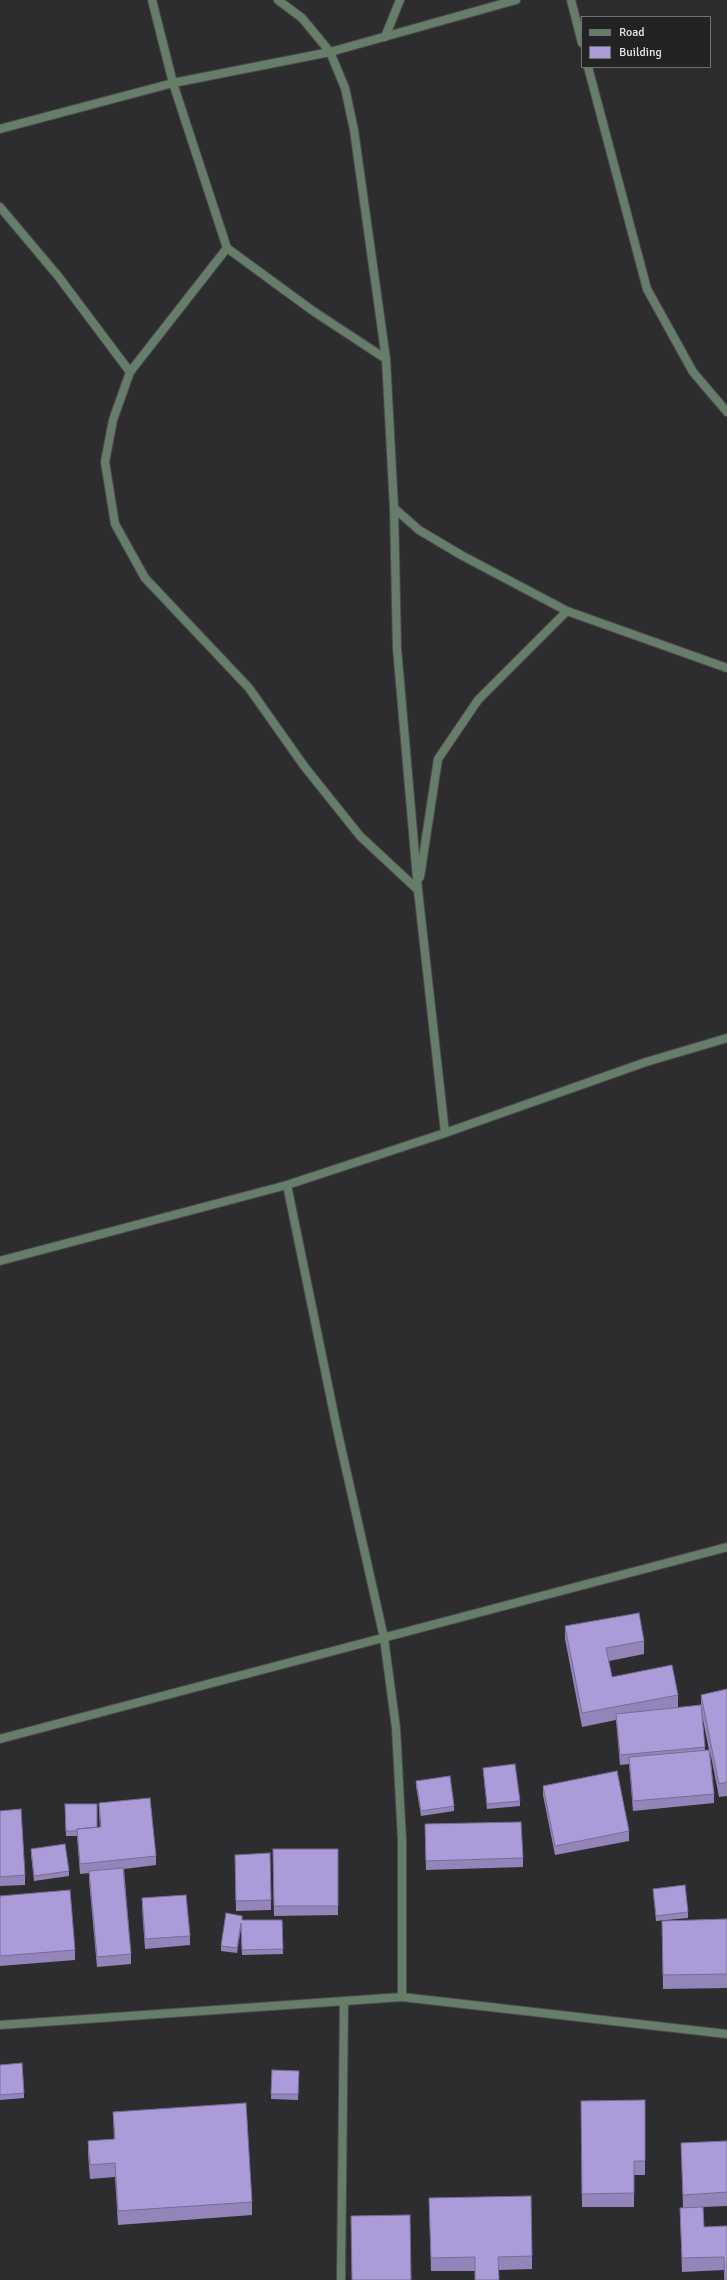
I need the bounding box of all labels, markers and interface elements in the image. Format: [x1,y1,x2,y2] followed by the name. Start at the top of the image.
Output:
[581,16,711,68] legend
[619,25,645,40] text: Road
[619,45,662,60] text: Building

